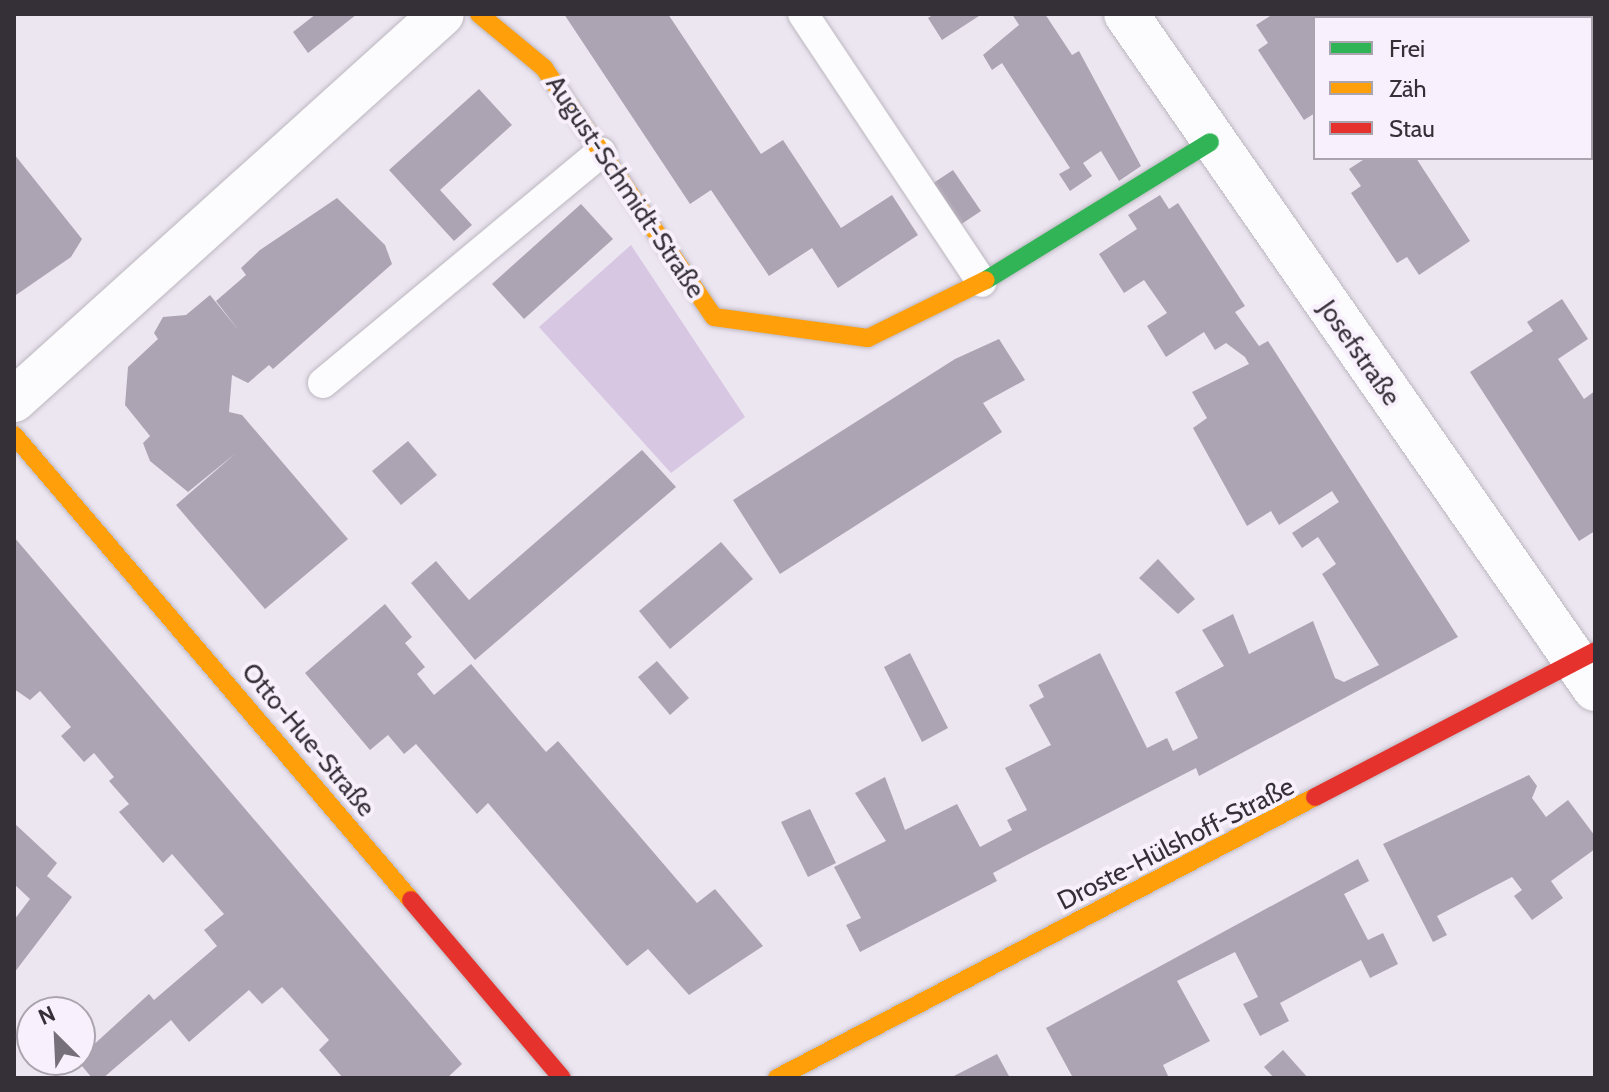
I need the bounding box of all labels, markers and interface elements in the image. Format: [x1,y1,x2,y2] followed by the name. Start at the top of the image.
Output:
[1313,16,1593,160] legend
[1389,34,1425,63] text: Frei
[539,70,711,304] street label: August-Schmidt-Straße
[1389,74,1426,103] text: Zäh
[1389,114,1435,143] text: Stau
[1311,294,1407,412] street label: Josefstraße
[235,657,381,823] street label: Otto-Hue-Straße
[1053,771,1299,917] street label: Droste-Hülshoff-Straße
[16,996,96,1076] north arrow
[34,1000,59,1031] text: N

